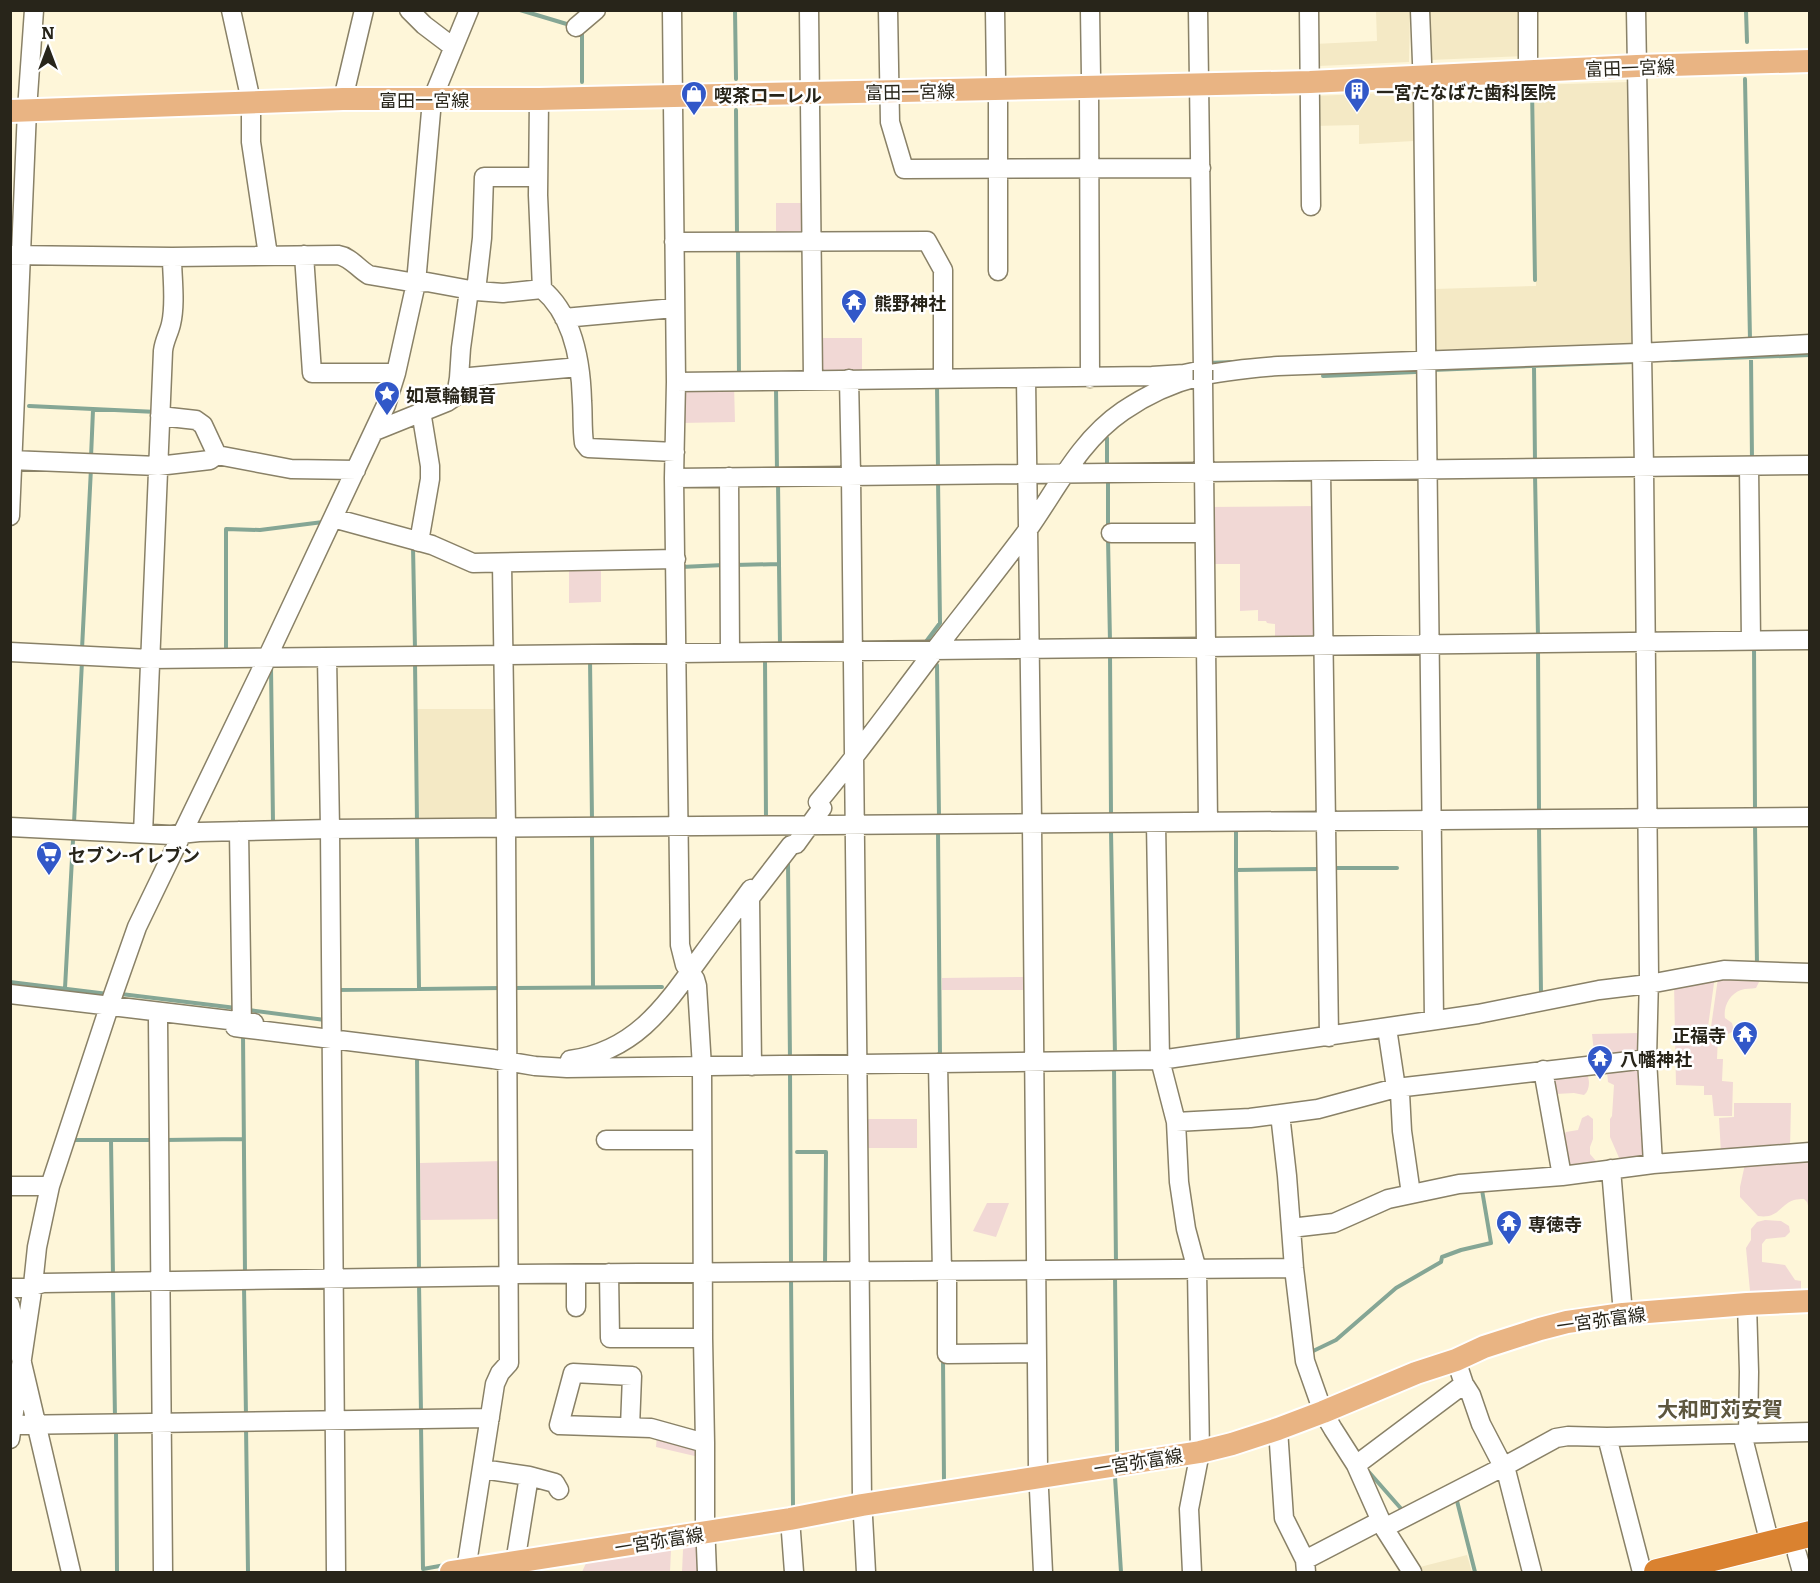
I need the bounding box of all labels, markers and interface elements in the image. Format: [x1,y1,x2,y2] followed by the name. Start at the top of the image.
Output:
[18,18,78,78] north arrow
[41,20,55,44] text: N
[1585,52,1675,82] street label: 富田一宮線
[1342,76,1372,114] building icon: 一宮たなばた歯科医院
[865,77,955,105] street label: 富田一宮線
[1376,78,1556,105] place label: 一宮たなばた歯科医院
[679,79,709,117] shop icon: 喫茶ローレル
[714,81,822,108] place label: 喫茶ローレル
[379,86,469,113] street label: 富田一宮線
[839,287,869,325] temple icon: 熊野神社
[874,289,946,316] place label: 熊野神社
[372,379,402,417] place icon: 如意輪観音
[406,381,496,408] place label: 如意輪観音
[34,839,64,877] supermarket icon: セブン-イレブン
[68,841,200,868] place label: セブン-イレブン
[1730,1019,1760,1057] temple icon: 正福寺
[1672,1021,1726,1048] place label: 正福寺
[1585,1043,1615,1081] temple icon: 八幡神社
[1620,1045,1692,1072] place label: 八幡神社
[1494,1208,1524,1246] temple icon: 専徳寺
[1528,1210,1582,1237] place label: 専徳寺
[1555,1299,1647,1339] street label: 一宮弥富線
[1657,1392,1783,1423] district label: 大和町苅安賀
[1091,1441,1185,1481] street label: 一宮弥富線
[612,1520,706,1560] street label: 一宮弥富線

